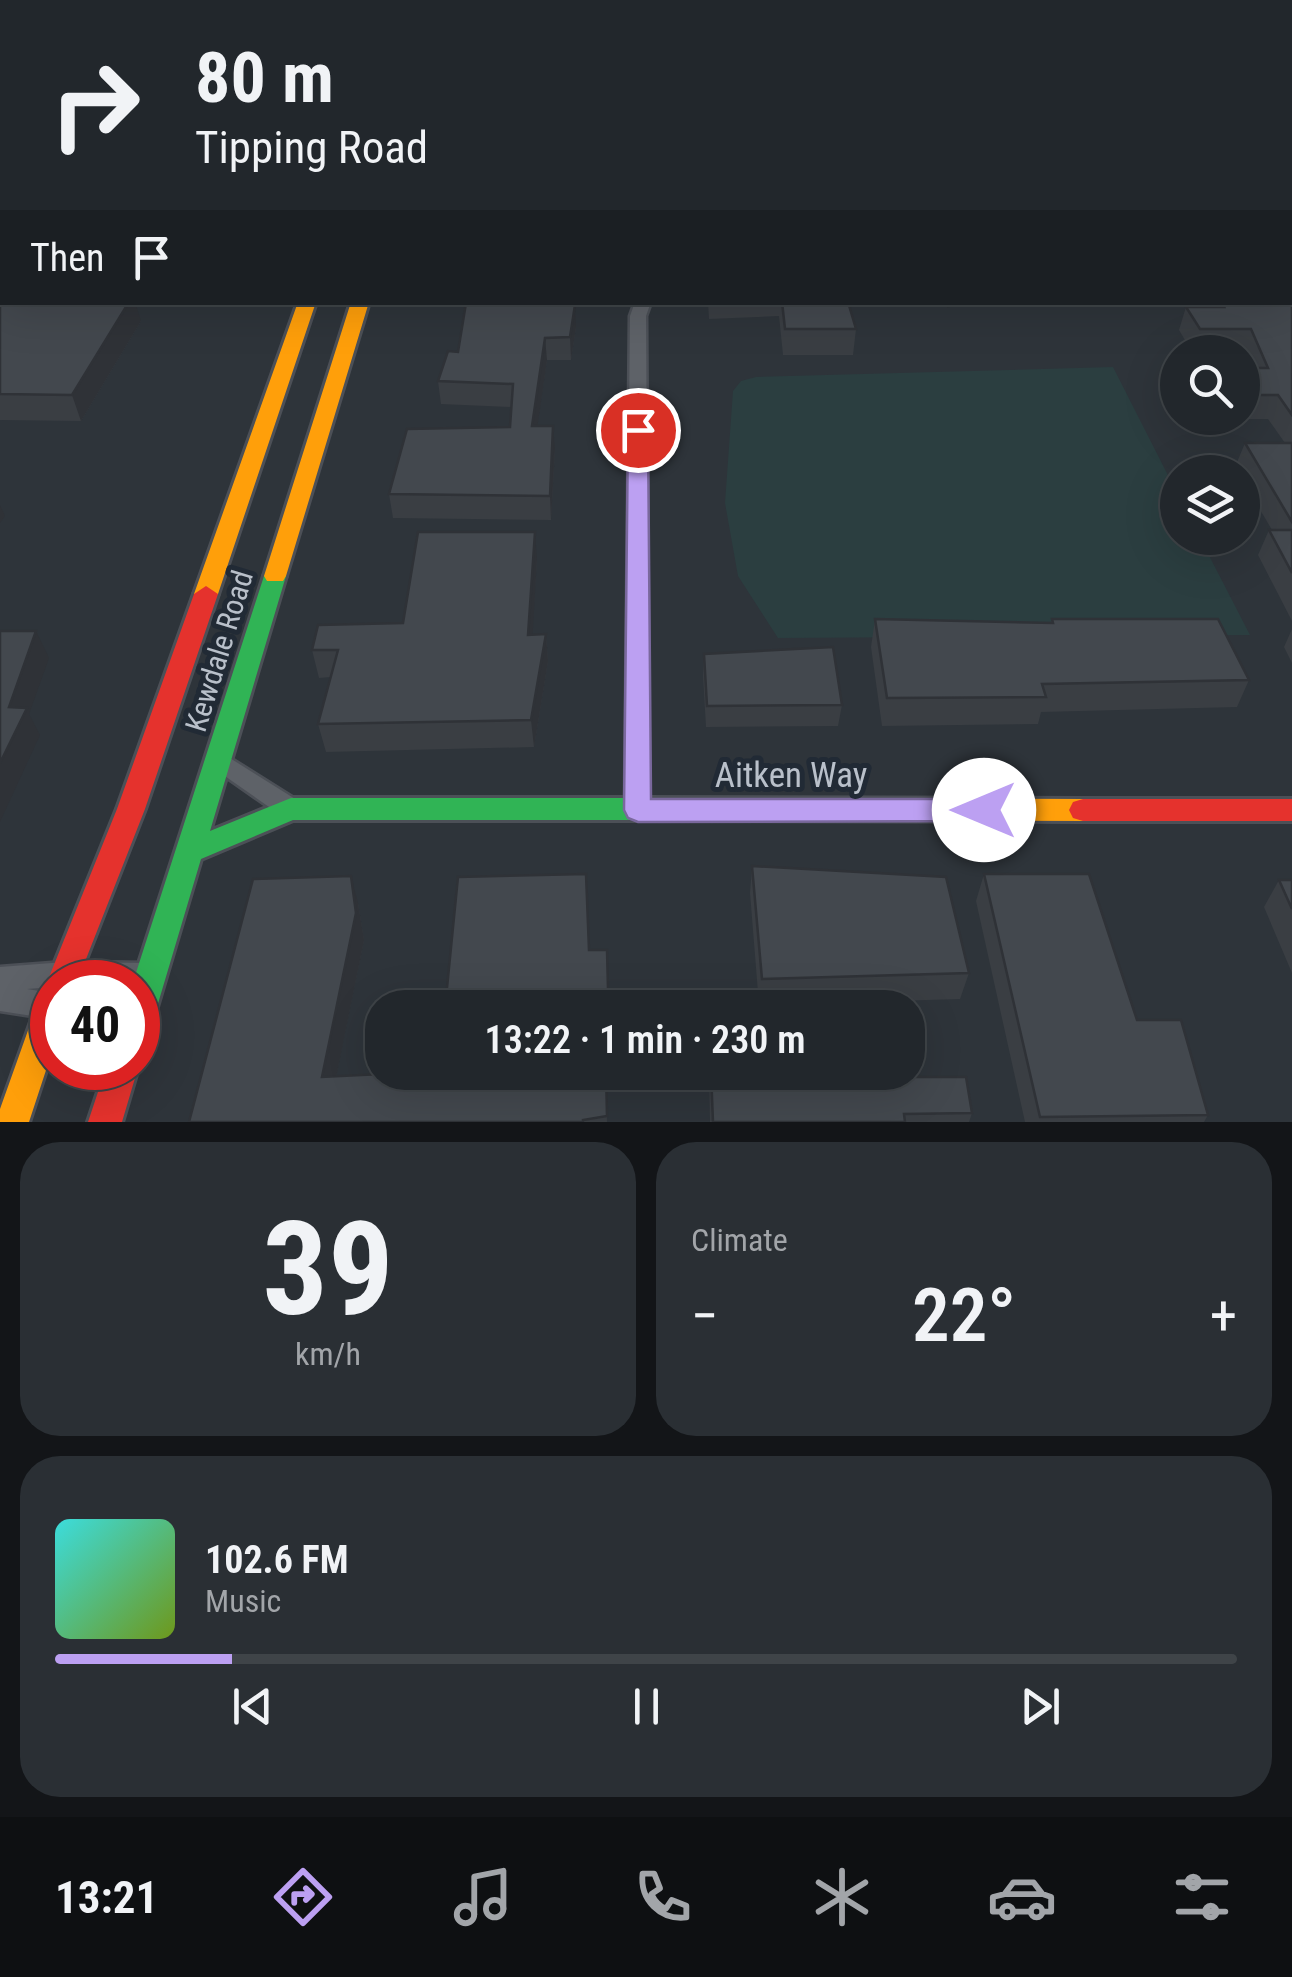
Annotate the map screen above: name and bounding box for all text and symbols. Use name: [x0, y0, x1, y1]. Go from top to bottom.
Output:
text: 80 m: [195, 37, 334, 119]
icon: right: [30, 40, 160, 170]
text: Tipping Road: [195, 121, 428, 174]
icon: arrive: [124, 230, 179, 285]
text: Then: [30, 236, 104, 280]
map controls: [1160, 335, 1260, 555]
button: search: [1160, 335, 1260, 435]
pin: [596, 388, 681, 473]
icon: arrive: [611, 403, 666, 458]
button: layers: [1160, 455, 1260, 555]
street label: Kewdale Road: [178, 566, 260, 736]
street label: Aitken Way: [715, 755, 867, 796]
position arrow: [932, 758, 1036, 862]
speed limit sign: 40: [30, 960, 160, 1090]
text: 13:22 · 1 min · 230 m: [485, 1018, 805, 1062]
text: 39: [262, 1193, 394, 1346]
text: Climate: [691, 1221, 788, 1259]
text: 22°: [912, 1271, 1016, 1359]
text: −: [691, 1284, 719, 1348]
text: +: [1210, 1284, 1237, 1348]
text: km/h: [295, 1335, 361, 1373]
text: 102.6 FM: [205, 1538, 349, 1582]
text: Music: [205, 1582, 281, 1620]
icon: previous: [225, 1679, 280, 1734]
icon: pause: [619, 1679, 674, 1734]
icon: next: [1013, 1679, 1068, 1734]
icon: directions: [268, 1862, 338, 1932]
icon: music: [448, 1862, 518, 1932]
icon: phone: [628, 1862, 698, 1932]
icon: climate: [807, 1862, 877, 1932]
icon: car: [987, 1862, 1057, 1932]
icon: filters: [1167, 1862, 1237, 1932]
text: 13:21: [55, 1871, 158, 1924]

